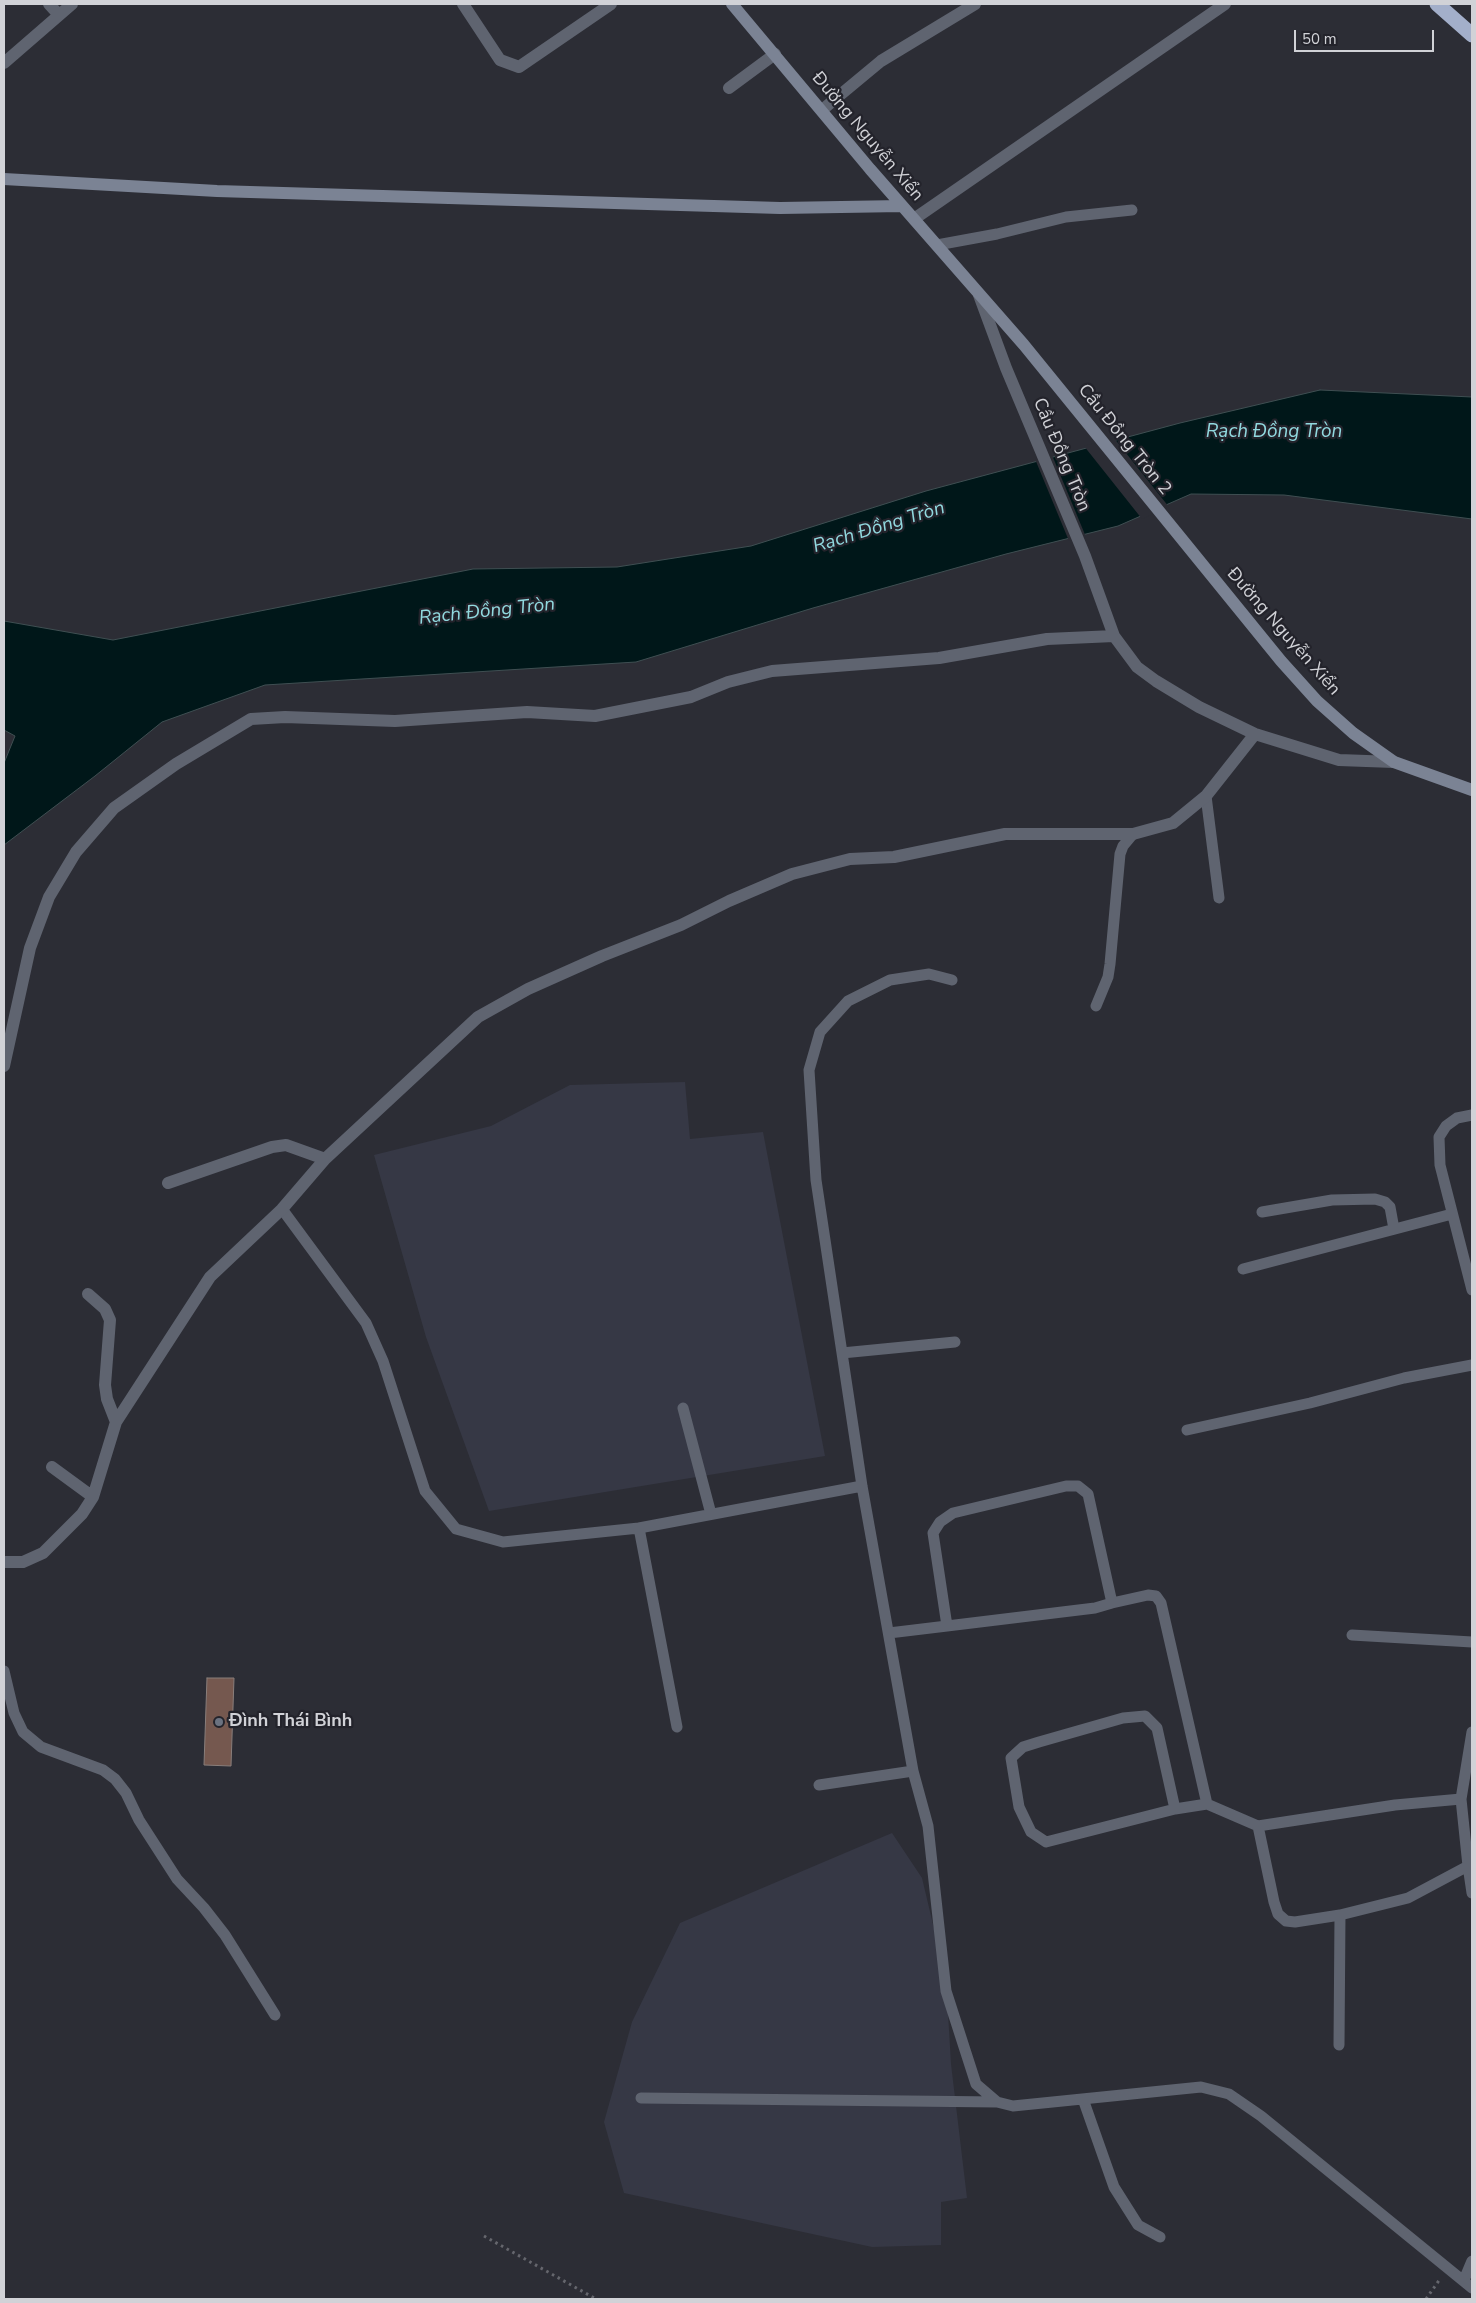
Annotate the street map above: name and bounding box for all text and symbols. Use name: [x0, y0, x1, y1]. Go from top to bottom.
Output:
scale bar: [1296, 20, 1436, 52]
text: 50 m: [1302, 29, 1337, 49]
street label: Đường Nguyễn Xiển: [807, 68, 927, 206]
street label: Cầu Đồng Tròn 2: [1073, 380, 1175, 500]
street label: Cầu Đồng Tròn: [1027, 395, 1095, 515]
water label: Rạch Đồng Tròn: [1206, 421, 1342, 443]
water label: Rạch Đồng Tròn: [810, 497, 948, 559]
street label: Đường Nguyễn Xiển: [1222, 564, 1344, 700]
water label: Rạch Đồng Tròn: [418, 594, 556, 630]
place label: Đình Thái Bình: [229, 1711, 352, 1733]
marker: Đình Thái Bình: [213, 1716, 225, 1728]

